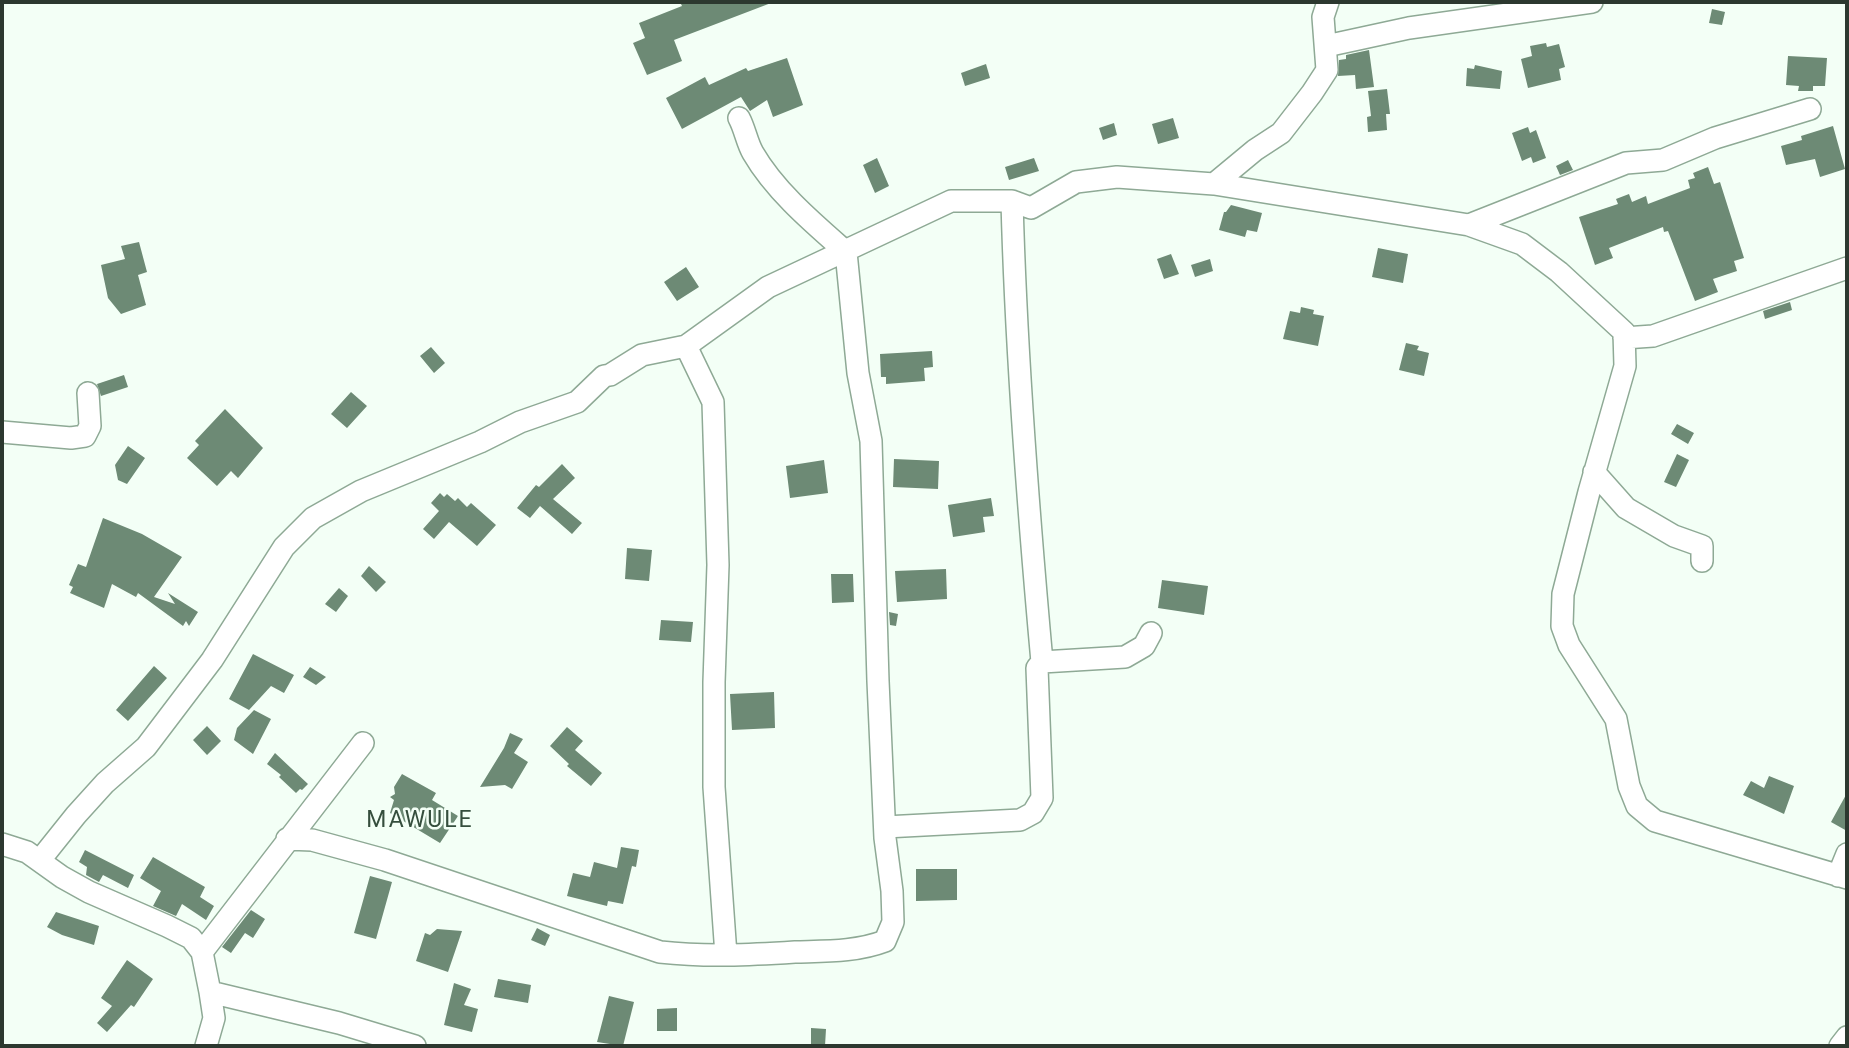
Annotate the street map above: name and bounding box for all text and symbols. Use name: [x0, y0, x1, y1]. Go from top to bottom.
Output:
district label: MAWULE: [367, 807, 473, 835]

